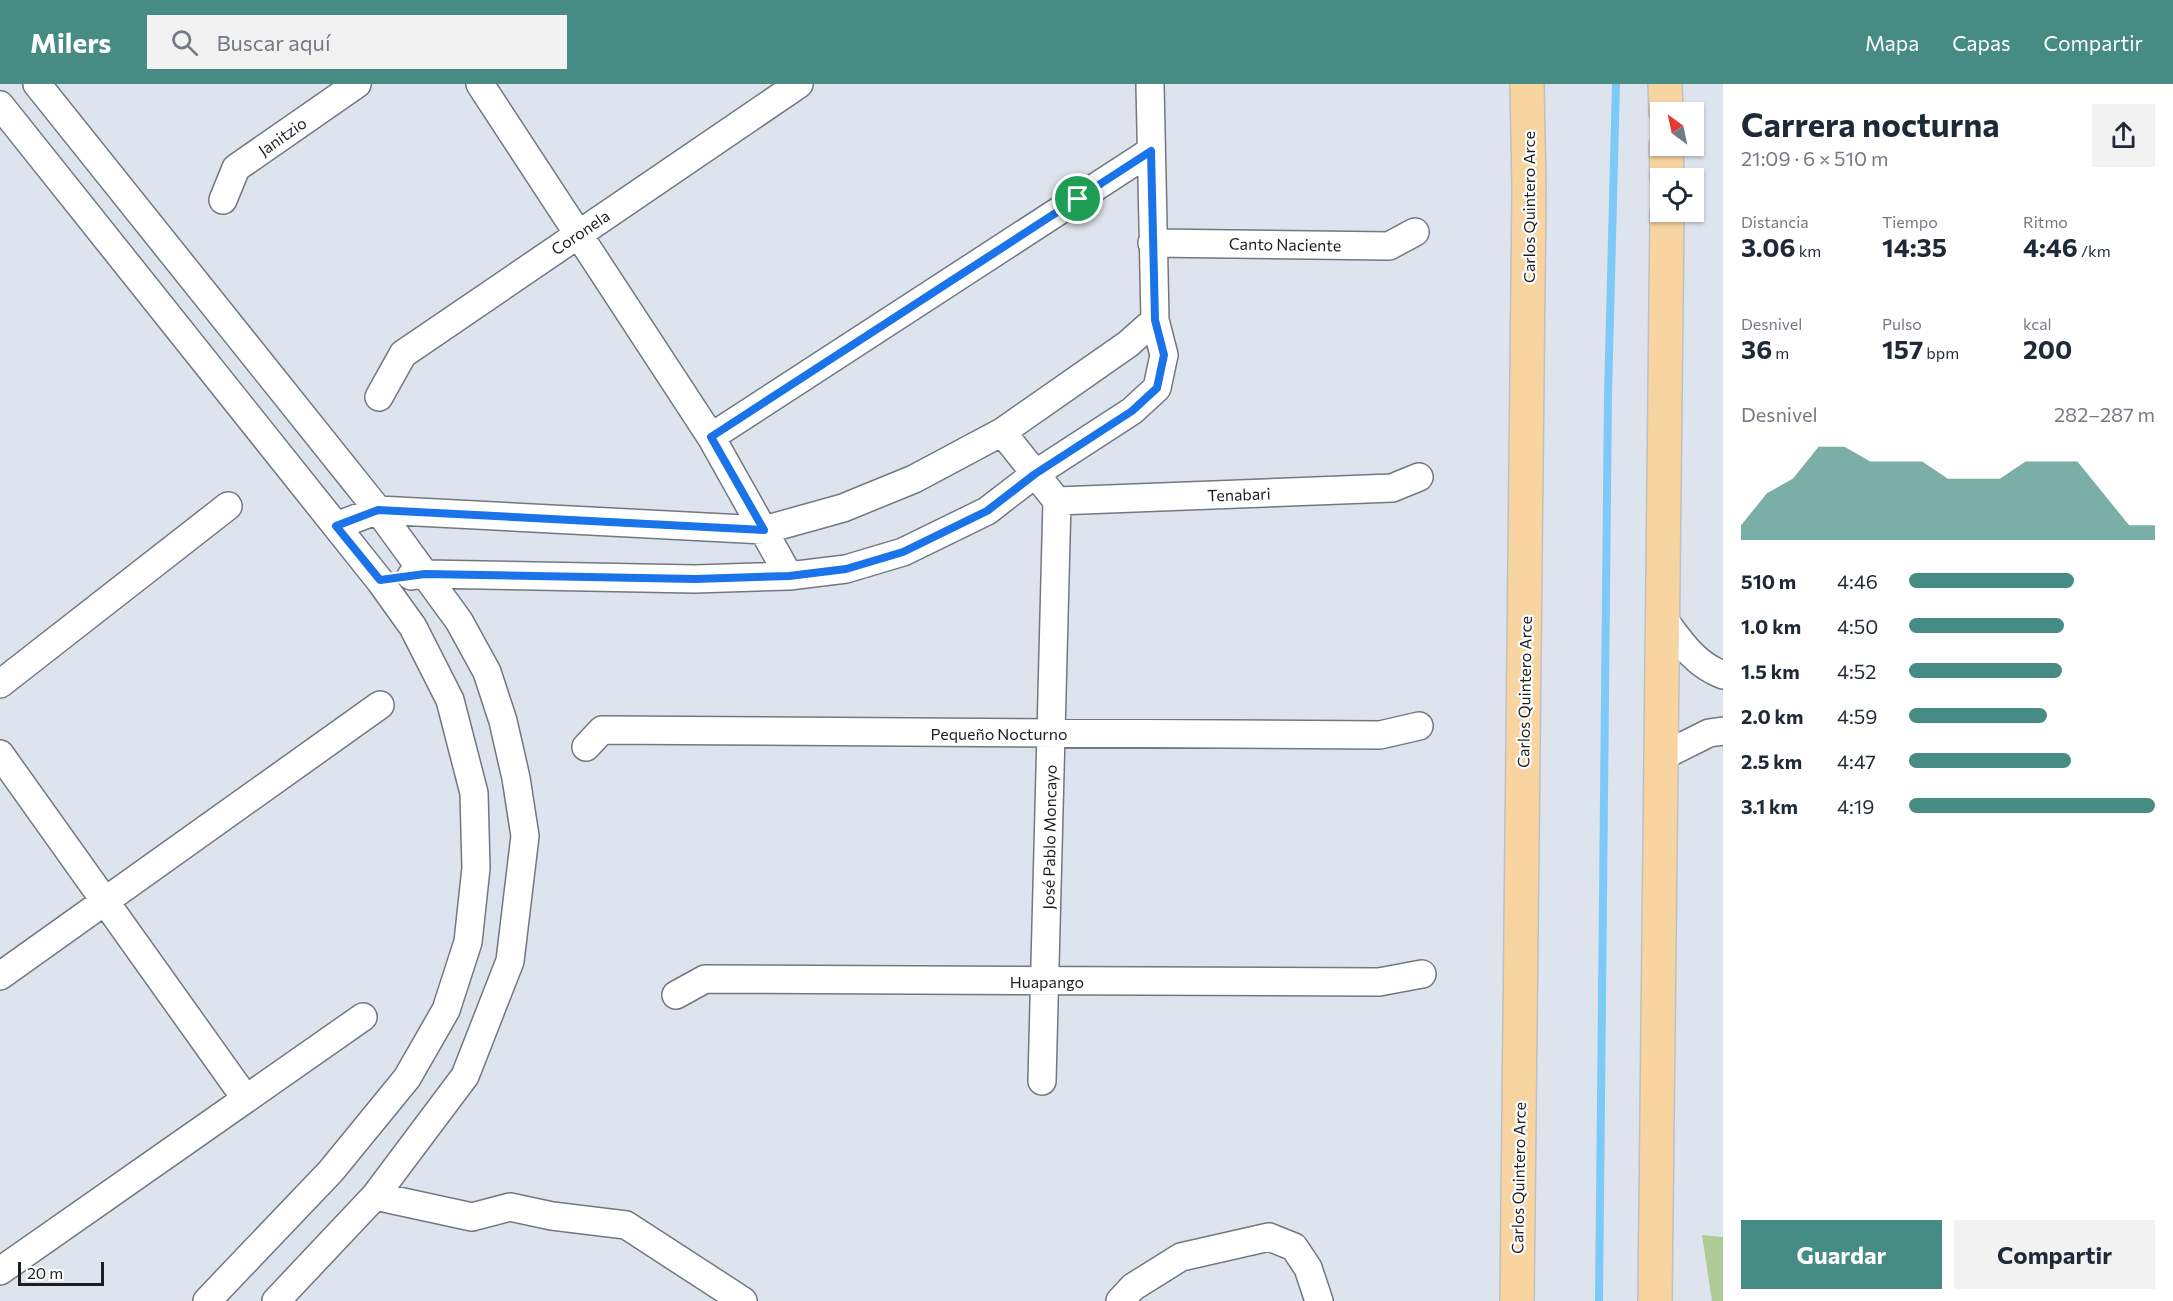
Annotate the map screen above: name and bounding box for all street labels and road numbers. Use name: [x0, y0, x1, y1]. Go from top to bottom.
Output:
street label: Janitzio: [254, 113, 310, 159]
street label: Carlos Quintero Arce: [1519, 131, 1538, 283]
street label: Coronela: [547, 206, 613, 258]
street label: Canto Naciente: [1229, 234, 1341, 254]
street label: Tenabari: [1207, 483, 1271, 505]
street label: Carlos Quintero Arce: [1513, 616, 1535, 768]
street label: Pequeño Nocturno: [931, 724, 1067, 743]
street label: José Pablo Moncayo: [1038, 764, 1060, 910]
street label: Huapango: [1010, 972, 1084, 991]
street label: Carlos Quintero Arce: [1507, 1102, 1529, 1254]

